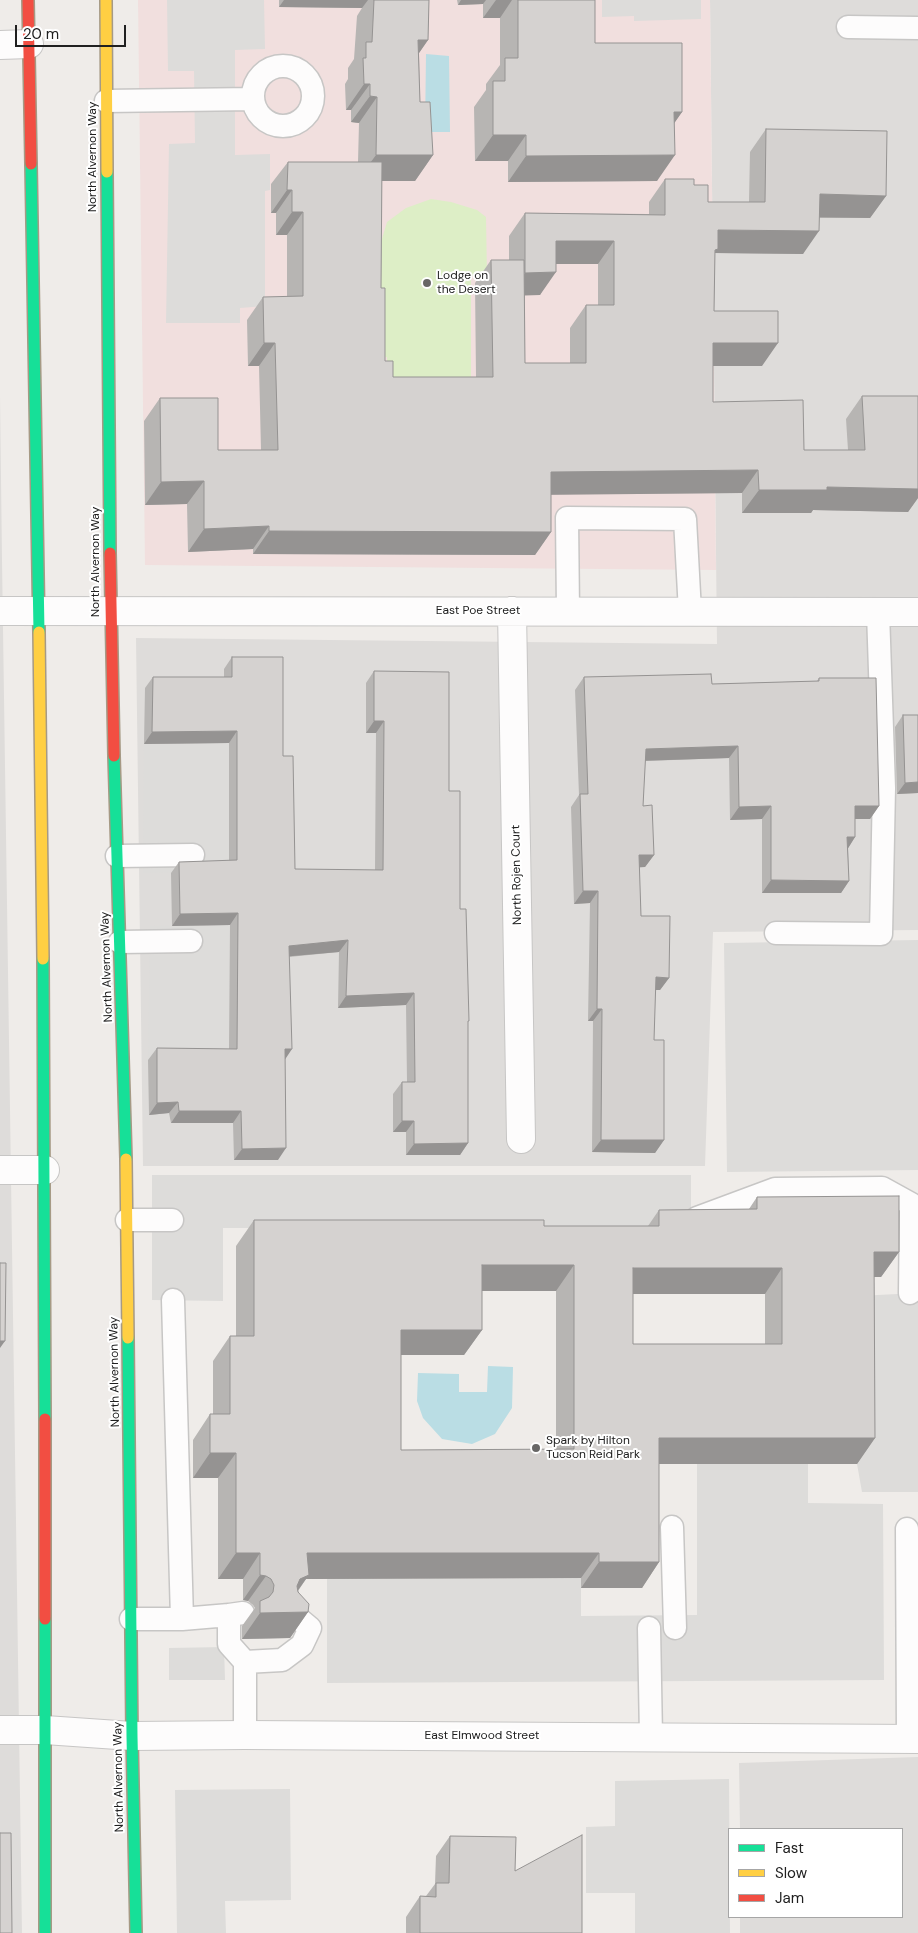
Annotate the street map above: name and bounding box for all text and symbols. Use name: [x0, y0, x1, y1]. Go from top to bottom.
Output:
scale bar: [18, 15, 129, 47]
text: 20 m: [23, 24, 59, 44]
street label: North Alvernon Way: [86, 102, 100, 212]
place label: Lodge on the Desert: [437, 269, 496, 297]
marker: Lodge on the Desert: [421, 277, 433, 289]
street label: North Alvernon Way: [89, 507, 103, 617]
street label: East Poe Street: [436, 604, 520, 618]
street label: North Rojen Court: [509, 825, 525, 925]
street label: North Alvernon Way: [98, 911, 116, 1023]
street label: North Alvernon Way: [107, 1317, 123, 1427]
place label: Spark by Hilton Tucson Reid Park: [546, 1434, 640, 1462]
marker: Spark by Hilton Tucson Reid Park: [530, 1442, 542, 1454]
street label: North Alvernon Way: [111, 1722, 127, 1832]
street label: East Elmwood Street: [425, 1729, 539, 1743]
legend: [728, 1828, 903, 1918]
text: Fast: [775, 1838, 804, 1858]
text: Slow: [775, 1863, 807, 1883]
text: Jam: [775, 1888, 804, 1908]

